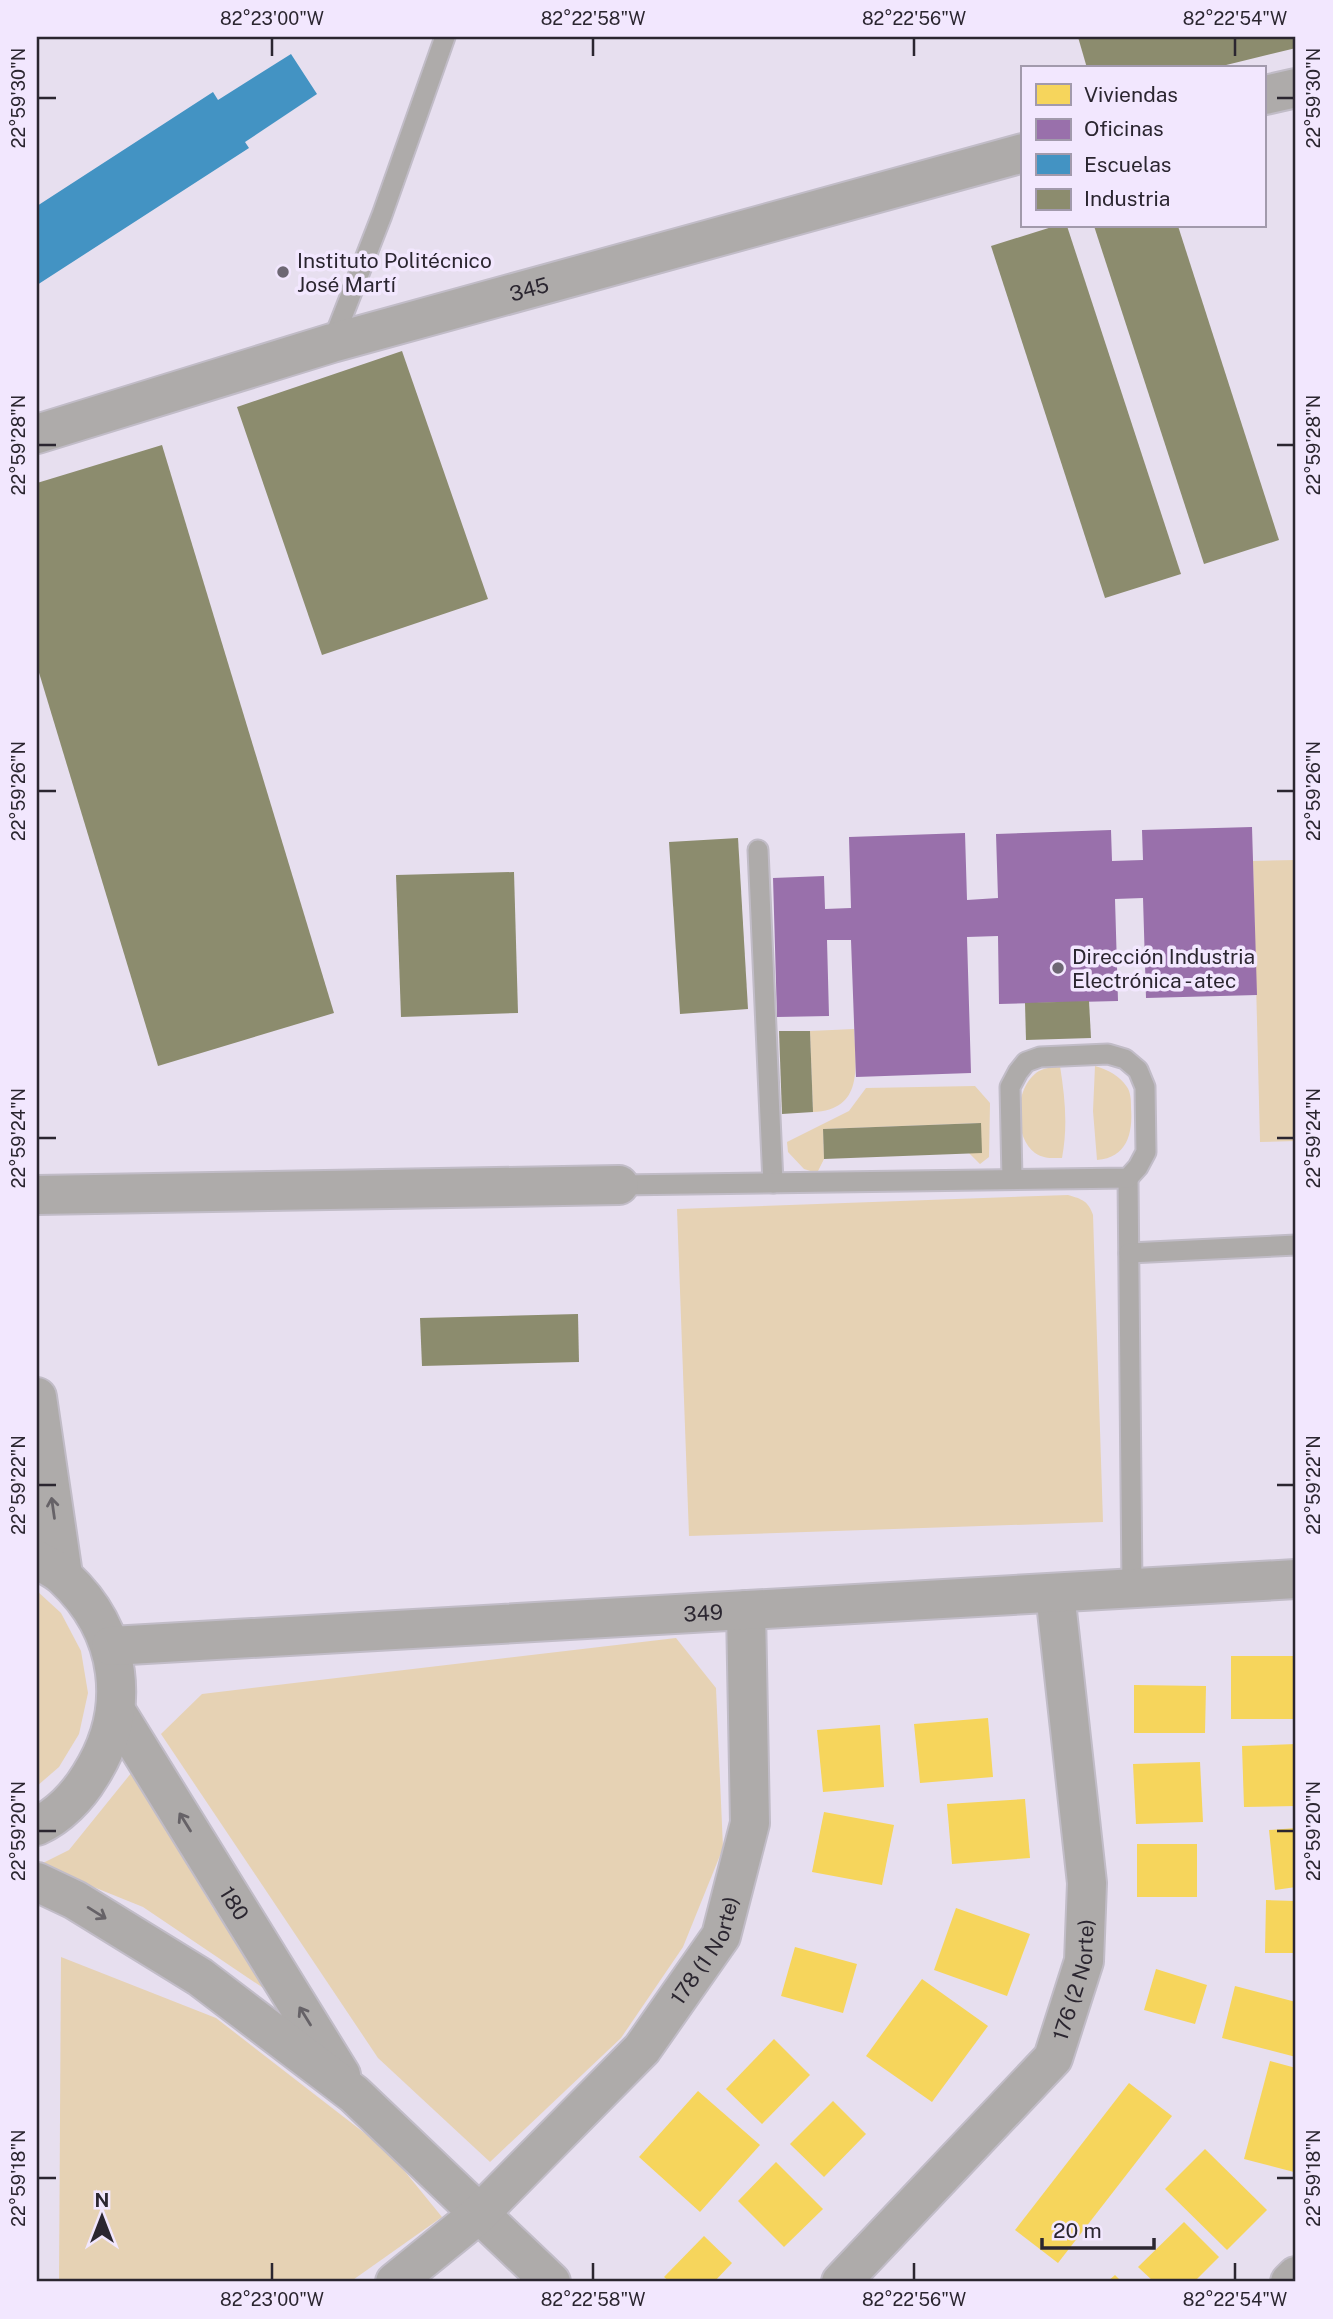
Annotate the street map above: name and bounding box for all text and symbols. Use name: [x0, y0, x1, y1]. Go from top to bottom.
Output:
text: 82°23'00"W: [220, 8, 324, 29]
text: 82°22'58"W: [541, 8, 645, 29]
text: 82°22'56"W: [862, 8, 966, 29]
text: 82°22'54"W: [1183, 8, 1287, 29]
text: 22°59'30"N: [8, 48, 29, 148]
text: 22°59'30"N: [1303, 48, 1324, 148]
legend: [1021, 66, 1266, 228]
text: Viviendas: [1084, 82, 1178, 107]
text: Oficinas: [1084, 116, 1164, 141]
text: Escuelas: [1084, 152, 1171, 177]
text: Industria: [1084, 186, 1170, 211]
place label: Instituto Politécnico José Martí: [297, 248, 492, 297]
marker: Instituto Politécnico José Martí: [275, 264, 291, 280]
street label: 345: [507, 272, 551, 306]
text: 22°59'28"N: [8, 395, 29, 495]
text: 22°59'28"N: [1303, 395, 1324, 495]
text: 22°59'26"N: [8, 741, 29, 841]
text: 22°59'26"N: [1303, 741, 1324, 841]
place label: Dirección Industria Electrónica - atec: [1072, 944, 1255, 993]
marker: Dirección Industria Electrónica - atec: [1050, 960, 1066, 976]
text: 22°59'24"N: [8, 1088, 29, 1188]
text: 22°59'24"N: [1303, 1088, 1324, 1188]
text: 22°59'22"N: [8, 1435, 29, 1535]
text: 22°59'22"N: [1303, 1435, 1324, 1535]
one-way arrow: [46, 1497, 59, 1520]
street label: 349: [683, 1599, 723, 1626]
text: 22°59'20"N: [8, 1781, 29, 1881]
text: 22°59'20"N: [1303, 1781, 1324, 1881]
one-way arrow: [177, 1813, 191, 1833]
street label: 180: [215, 1882, 255, 1925]
street label: 178 (1 Norte): [665, 1894, 743, 2009]
one-way arrow: [87, 1907, 107, 1921]
street label: 176 (2 Norte): [1047, 1919, 1098, 2043]
one-way arrow: [297, 2006, 311, 2026]
text: 22°59'18"N: [8, 2129, 29, 2227]
text: 22°59'18"N: [1303, 2129, 1324, 2227]
north arrow: [66, 2182, 136, 2252]
text: N: [95, 2189, 109, 2211]
scale bar: [1042, 2207, 1154, 2251]
text: 20 m: [1053, 2218, 1102, 2243]
text: 82°23'00"W: [220, 2289, 324, 2310]
text: 82°22'58"W: [541, 2289, 645, 2310]
text: 82°22'56"W: [862, 2289, 966, 2310]
text: 82°22'54"W: [1183, 2289, 1287, 2310]

